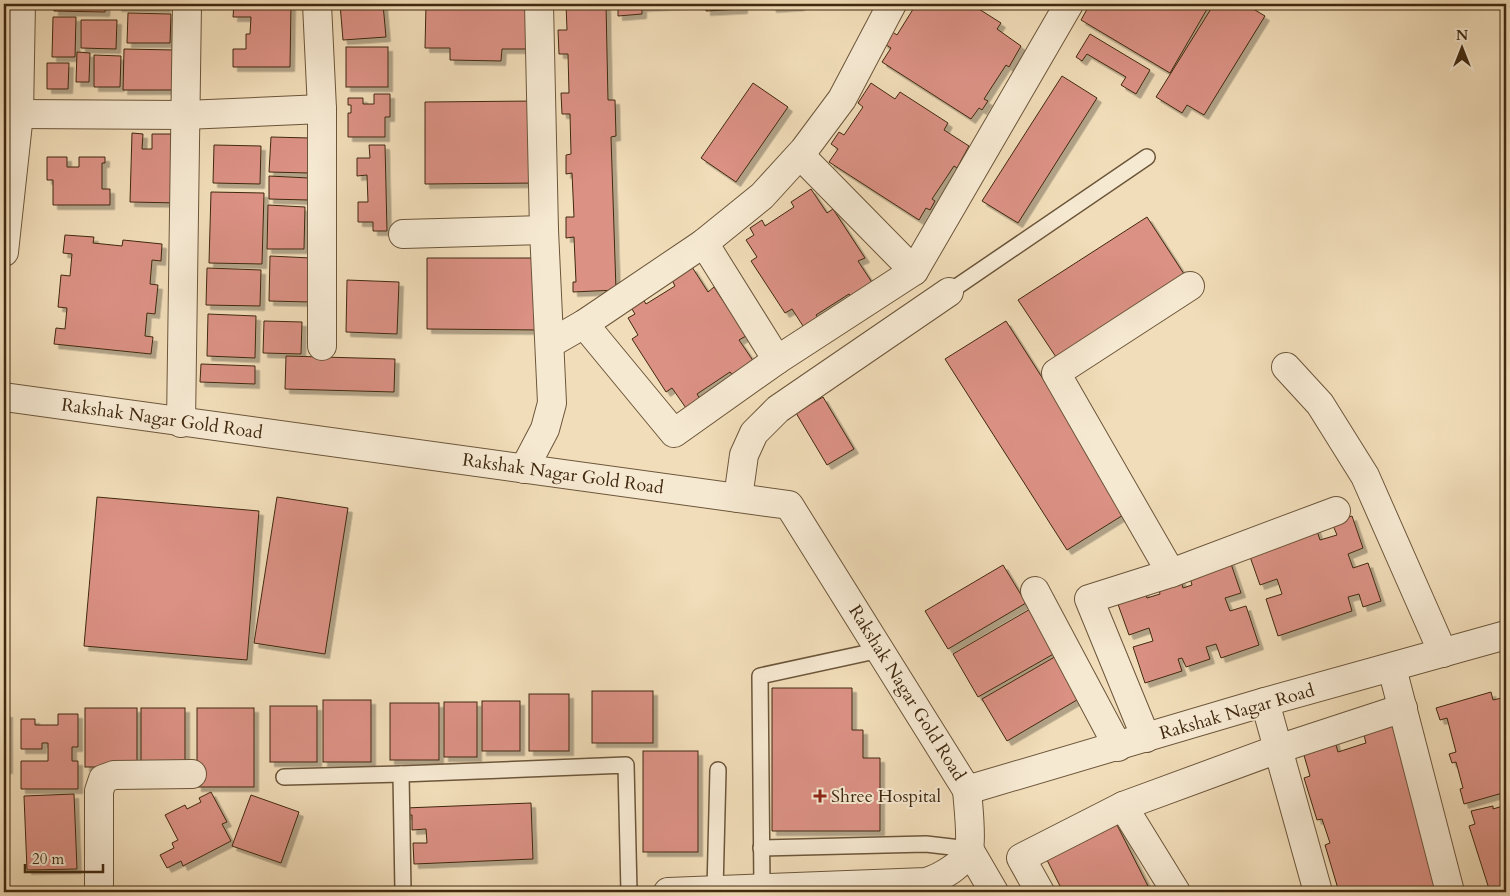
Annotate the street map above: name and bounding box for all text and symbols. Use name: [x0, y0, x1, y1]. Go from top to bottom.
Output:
north arrow: [1438, 22, 1488, 72]
text: N: [1456, 26, 1468, 45]
street label: Rakshak Nagar Gold Road: [60, 392, 265, 446]
street label: Rakshak Nagar Gold Road: [461, 447, 666, 501]
street label: Rakshak Nagar Gold Road: [843, 600, 972, 786]
street label: Rakshak Nagar Road: [1157, 678, 1318, 746]
place label: Shree Hospital: [831, 784, 942, 809]
marker: Shree Hospital: [813, 789, 827, 803]
scale bar: [25, 841, 102, 873]
text: 20 m: [32, 849, 64, 869]

